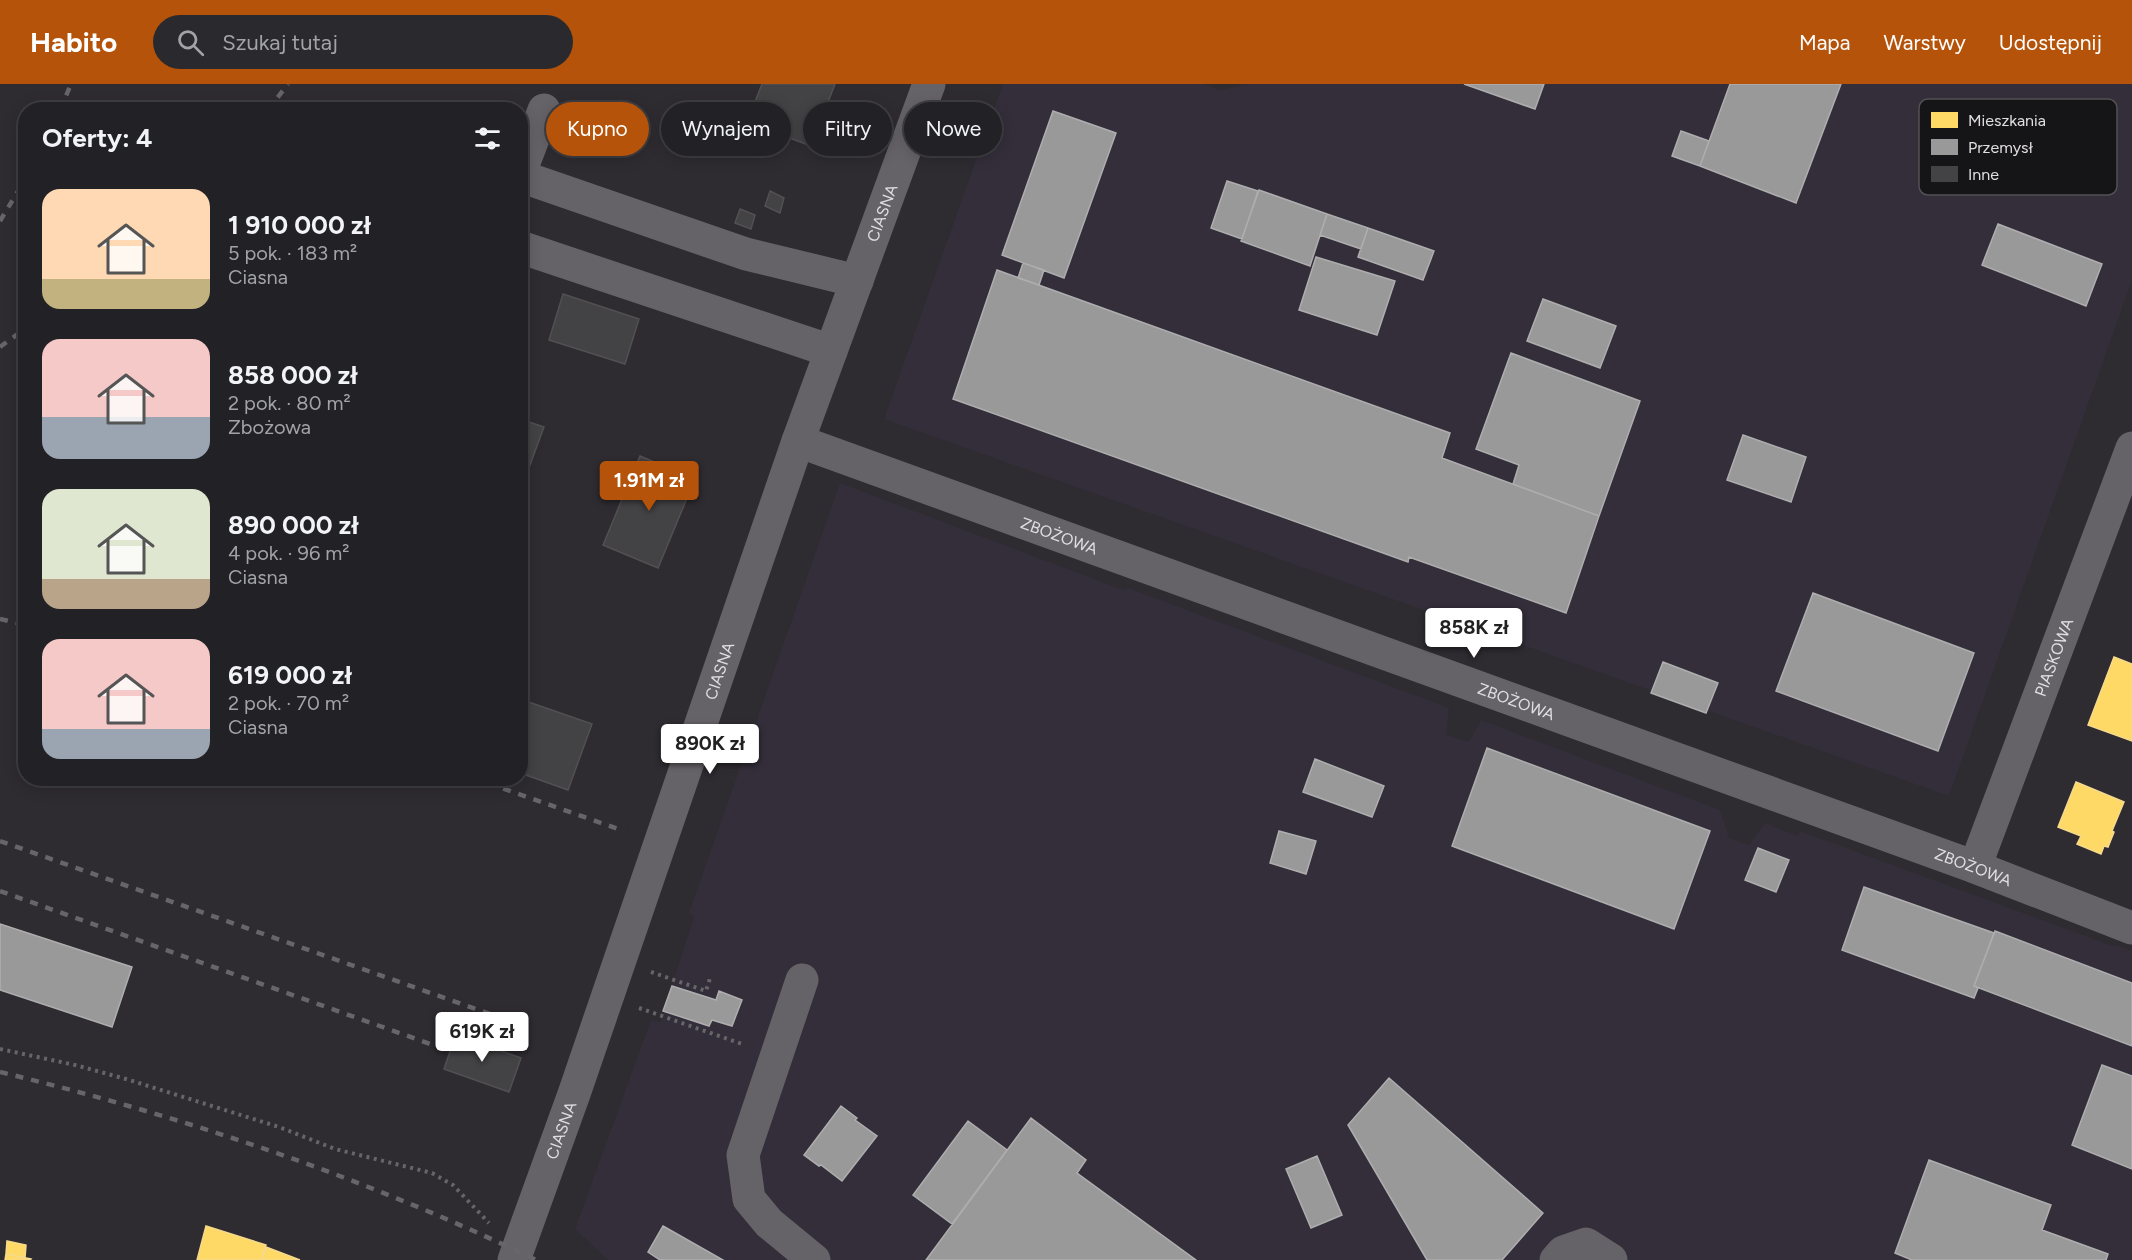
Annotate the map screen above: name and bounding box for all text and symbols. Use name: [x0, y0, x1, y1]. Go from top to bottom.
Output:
search box: [153, 15, 573, 69]
text: Habito: [30, 25, 117, 59]
icon: search: [174, 26, 207, 59]
text: Szukaj tutaj: [222, 29, 338, 56]
text: Mapa: [1799, 30, 1850, 55]
text: Warstwy: [1883, 30, 1966, 55]
text: Udostępnij: [1999, 30, 2102, 55]
legend: [1919, 99, 2117, 195]
chip: Kupno: [546, 102, 649, 156]
chip: Wynajem: [661, 102, 791, 156]
chip: Filtry: [803, 102, 892, 156]
chip: Nowe: [904, 102, 1002, 156]
text: Mieszkania: [1968, 111, 2046, 130]
text: Oferty: 4: [42, 122, 153, 154]
icon: filters: [471, 122, 504, 155]
text: Przemysł: [1968, 138, 2034, 157]
text: Inne: [1968, 165, 1999, 184]
street label: CIASNA: [863, 181, 901, 244]
text: 1 910 000 zł: [228, 209, 371, 241]
icon: home: [90, 213, 162, 285]
text: 5 pok. · 183 m²: [228, 241, 357, 265]
text: Ciasna: [228, 265, 288, 289]
text: 858 000 zł: [228, 359, 358, 391]
icon: home: [90, 363, 162, 435]
text: 2 pok. · 80 m²: [228, 391, 351, 415]
text: Zbożowa: [228, 415, 311, 439]
pin: 1.91M zł: [587, 461, 711, 512]
text: 1.91M zł: [614, 468, 684, 492]
text: 890 000 zł: [228, 509, 359, 541]
icon: home: [90, 513, 162, 585]
street label: ZBOŻOWA: [1018, 513, 1101, 558]
text: 4 pok. · 96 m²: [228, 541, 349, 565]
text: Ciasna: [228, 565, 288, 589]
pin: 858K zł: [1419, 608, 1529, 659]
text: 858K zł: [1439, 615, 1509, 639]
street label: PIASKOWA: [2030, 615, 2077, 699]
street label: CIASNA: [701, 639, 738, 702]
text: 619 000 zł: [228, 659, 352, 691]
icon: home: [90, 663, 162, 735]
street label: ZBOŻOWA: [1475, 678, 1558, 724]
text: 2 pok. · 70 m²: [228, 691, 349, 715]
text: Ciasna: [228, 715, 288, 739]
pin: 890K zł: [655, 724, 765, 775]
text: 890K zł: [675, 731, 745, 755]
street label: ZBOŻOWA: [1932, 844, 2015, 890]
pin: 619K zł: [427, 1012, 537, 1063]
text: 619K zł: [450, 1019, 514, 1043]
street label: CIASNA: [542, 1099, 580, 1162]

